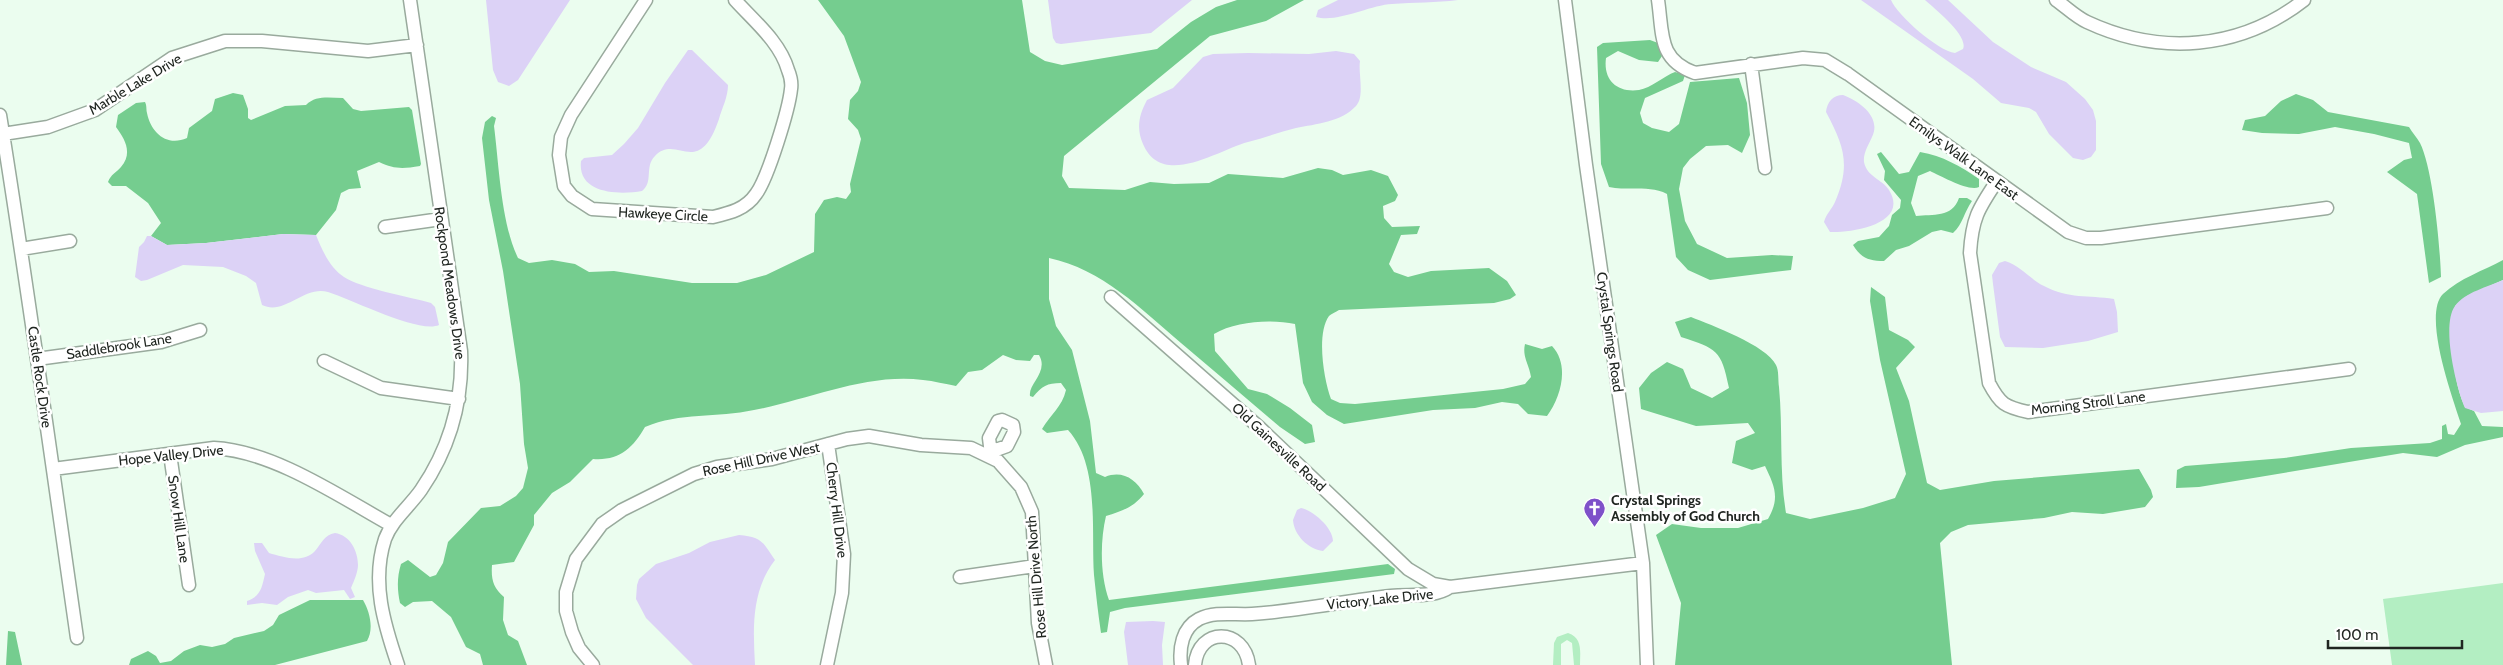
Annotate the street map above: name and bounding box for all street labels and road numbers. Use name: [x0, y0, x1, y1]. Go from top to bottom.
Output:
street label: Marble Lake Drive: [85, 49, 185, 119]
street label: Emilys Walk Lane East: [1906, 112, 2023, 204]
street label: Hawkeye Circle: [618, 203, 708, 225]
street label: Rockpond Meadows Drive: [430, 206, 470, 360]
street label: Crystal Springs Road: [1593, 271, 1627, 393]
street label: Castle Rock Drive: [24, 325, 56, 429]
street label: Saddlebrook Lane: [65, 329, 173, 363]
street label: Morning Stroll Lane: [2030, 387, 2146, 419]
street label: Old Gainesville Road: [1228, 399, 1330, 495]
street label: Rose Hill Drive West: [701, 438, 822, 480]
street label: Hope Valley Drive: [118, 441, 224, 469]
street label: Cherry Hill Drive: [822, 461, 852, 559]
street label: Snow Hill Lane: [164, 474, 194, 564]
street label: Rose Hill Drive North: [1022, 515, 1050, 639]
street label: Victory Lake Drive: [1326, 584, 1434, 614]

